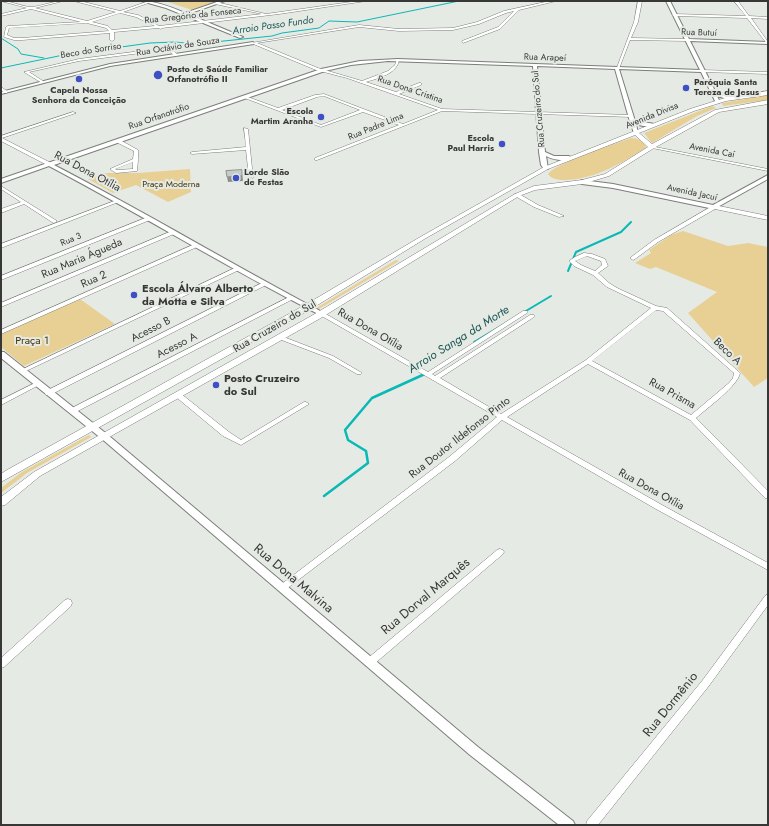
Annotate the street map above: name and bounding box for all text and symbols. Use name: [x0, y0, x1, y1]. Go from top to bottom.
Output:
street label: Rua Gregório da Fonseca: [144, 6, 242, 26]
water label: Arroio Passo Fundo: [232, 14, 314, 38]
street label: Rua Butuí: [681, 27, 717, 39]
street label: Rua Octávio de Souza: [136, 35, 220, 59]
street label: Beco do Sorriso: [60, 41, 122, 61]
street label: Rua Arapeí: [524, 52, 566, 64]
place label: Posto de Saúde Familiar Orfanotrófio II: [167, 65, 268, 86]
marker: Posto de Saúde Familiar Orfanotrófio II: [152, 69, 164, 81]
street label: Rua Cruzeiro do Sul: [530, 70, 548, 148]
marker: Capela Nossa Senhora da Conceição: [74, 74, 84, 84]
street label: Rua Dona Cristina: [376, 74, 444, 106]
place label: Paróquia Santa Tereza de Jesus: [694, 78, 759, 99]
marker: Paróquia Santa Tereza de Jesus: [681, 83, 691, 93]
place label: Capela Nossa Senhora da Conceição: [32, 86, 126, 107]
street label: Avenida Divisa: [624, 101, 680, 131]
street label: Rua Orfanotrófio: [127, 102, 191, 132]
place label: Escola Martim Aranha: [251, 107, 313, 128]
street label: Rua Padre Lima: [347, 111, 405, 143]
marker: Escola Martim Aranha: [316, 112, 326, 122]
place label: Escola Paul Harris: [448, 134, 494, 155]
marker: Escola Paul Harris: [497, 139, 507, 149]
street label: Avenida Caí: [688, 141, 736, 161]
street label: Rua Dona Otília: [52, 149, 122, 195]
place label: Lorde Slão de Festas: [244, 168, 289, 189]
marker: Lorde Slão de Festas: [231, 173, 241, 183]
park label: Praça Moderna: [142, 180, 200, 190]
street label: Avenida Jacuí: [666, 182, 718, 204]
street label: Rua 3: [59, 231, 83, 249]
street label: Rua Maria Águeda: [40, 236, 124, 282]
street label: Rua 2: [79, 269, 109, 291]
place label: Escola Álvaro Alberto da Motta e Silva: [142, 282, 253, 308]
marker: Escola Álvaro Alberto da Motta e Silva: [129, 290, 139, 300]
street label: Rua Cruzeiro do Sul: [231, 298, 319, 356]
water label: Arroio Sanga da Morte: [406, 303, 512, 377]
street label: Rua Dona Otília: [335, 306, 405, 354]
street label: Acesso B: [129, 314, 173, 346]
street label: Acesso A: [155, 330, 199, 362]
park label: Praça 1: [15, 334, 49, 348]
street label: Beco A: [710, 336, 744, 368]
place label: Posto Cruzeiro do Sul: [224, 372, 300, 398]
street label: Rua Prisma: [646, 376, 698, 412]
marker: Posto Cruzeiro do Sul: [211, 380, 221, 390]
street label: Rua Doutor Ildefonso Pinto: [407, 394, 513, 482]
street label: Rua Dona Otília: [616, 466, 686, 514]
street label: Rua Dona Malvina: [250, 541, 336, 617]
street label: Rua Dorval Marquês: [378, 555, 474, 639]
street label: Rua Dormênio: [640, 669, 702, 741]

